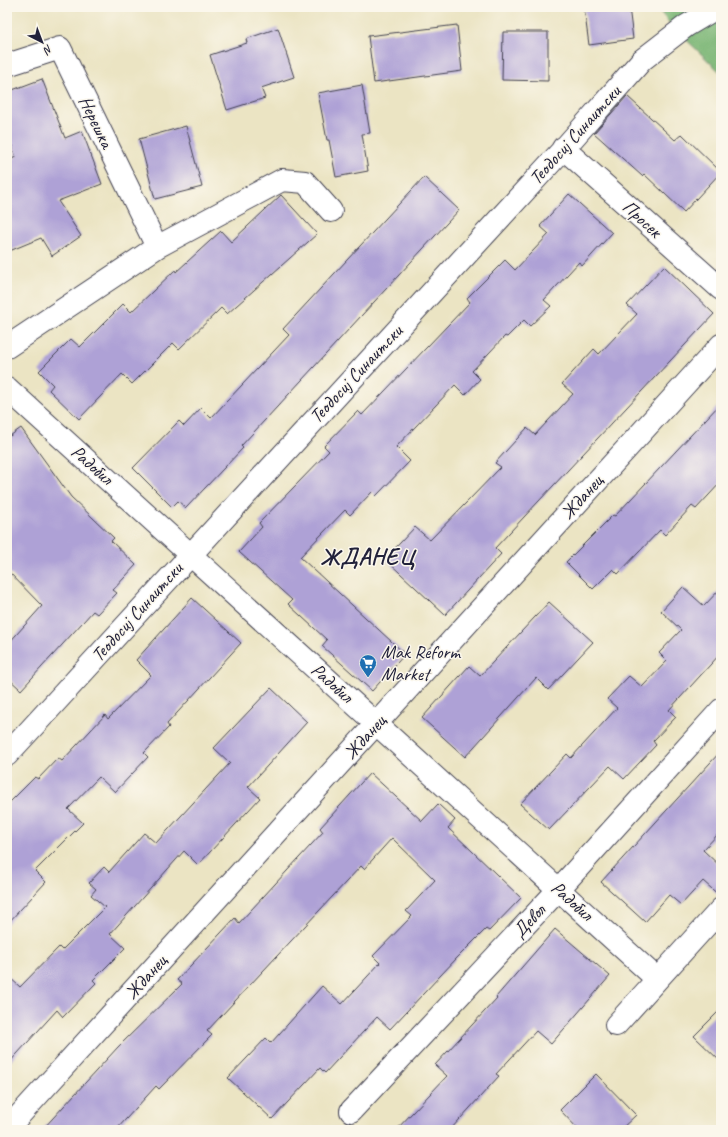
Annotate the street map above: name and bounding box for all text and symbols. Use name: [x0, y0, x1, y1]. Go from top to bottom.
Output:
north arrow: [22, 22, 62, 62]
text: N: [40, 42, 56, 58]
street label: Теодосиј Синаитски: [524, 80, 627, 190]
street label: Нерешка: [73, 92, 120, 154]
street label: Просек: [617, 195, 668, 244]
street label: Теодосиј Синаитски: [304, 319, 408, 428]
street label: Радобил: [66, 440, 119, 491]
street label: Жданец: [556, 469, 609, 524]
district label: ЖДАНЕЦ: [321, 542, 417, 571]
street label: Теодосиј Синаитски: [86, 557, 189, 667]
place label: Mak Reform Market: [381, 640, 462, 686]
supermarket icon: Mak Reform Market: [358, 653, 378, 678]
street label: Радобил: [306, 658, 359, 709]
street label: Жданец: [339, 709, 392, 764]
street label: Радобил: [546, 876, 599, 927]
street label: Девол: [507, 898, 552, 943]
street label: Жданец: [120, 949, 173, 1004]

